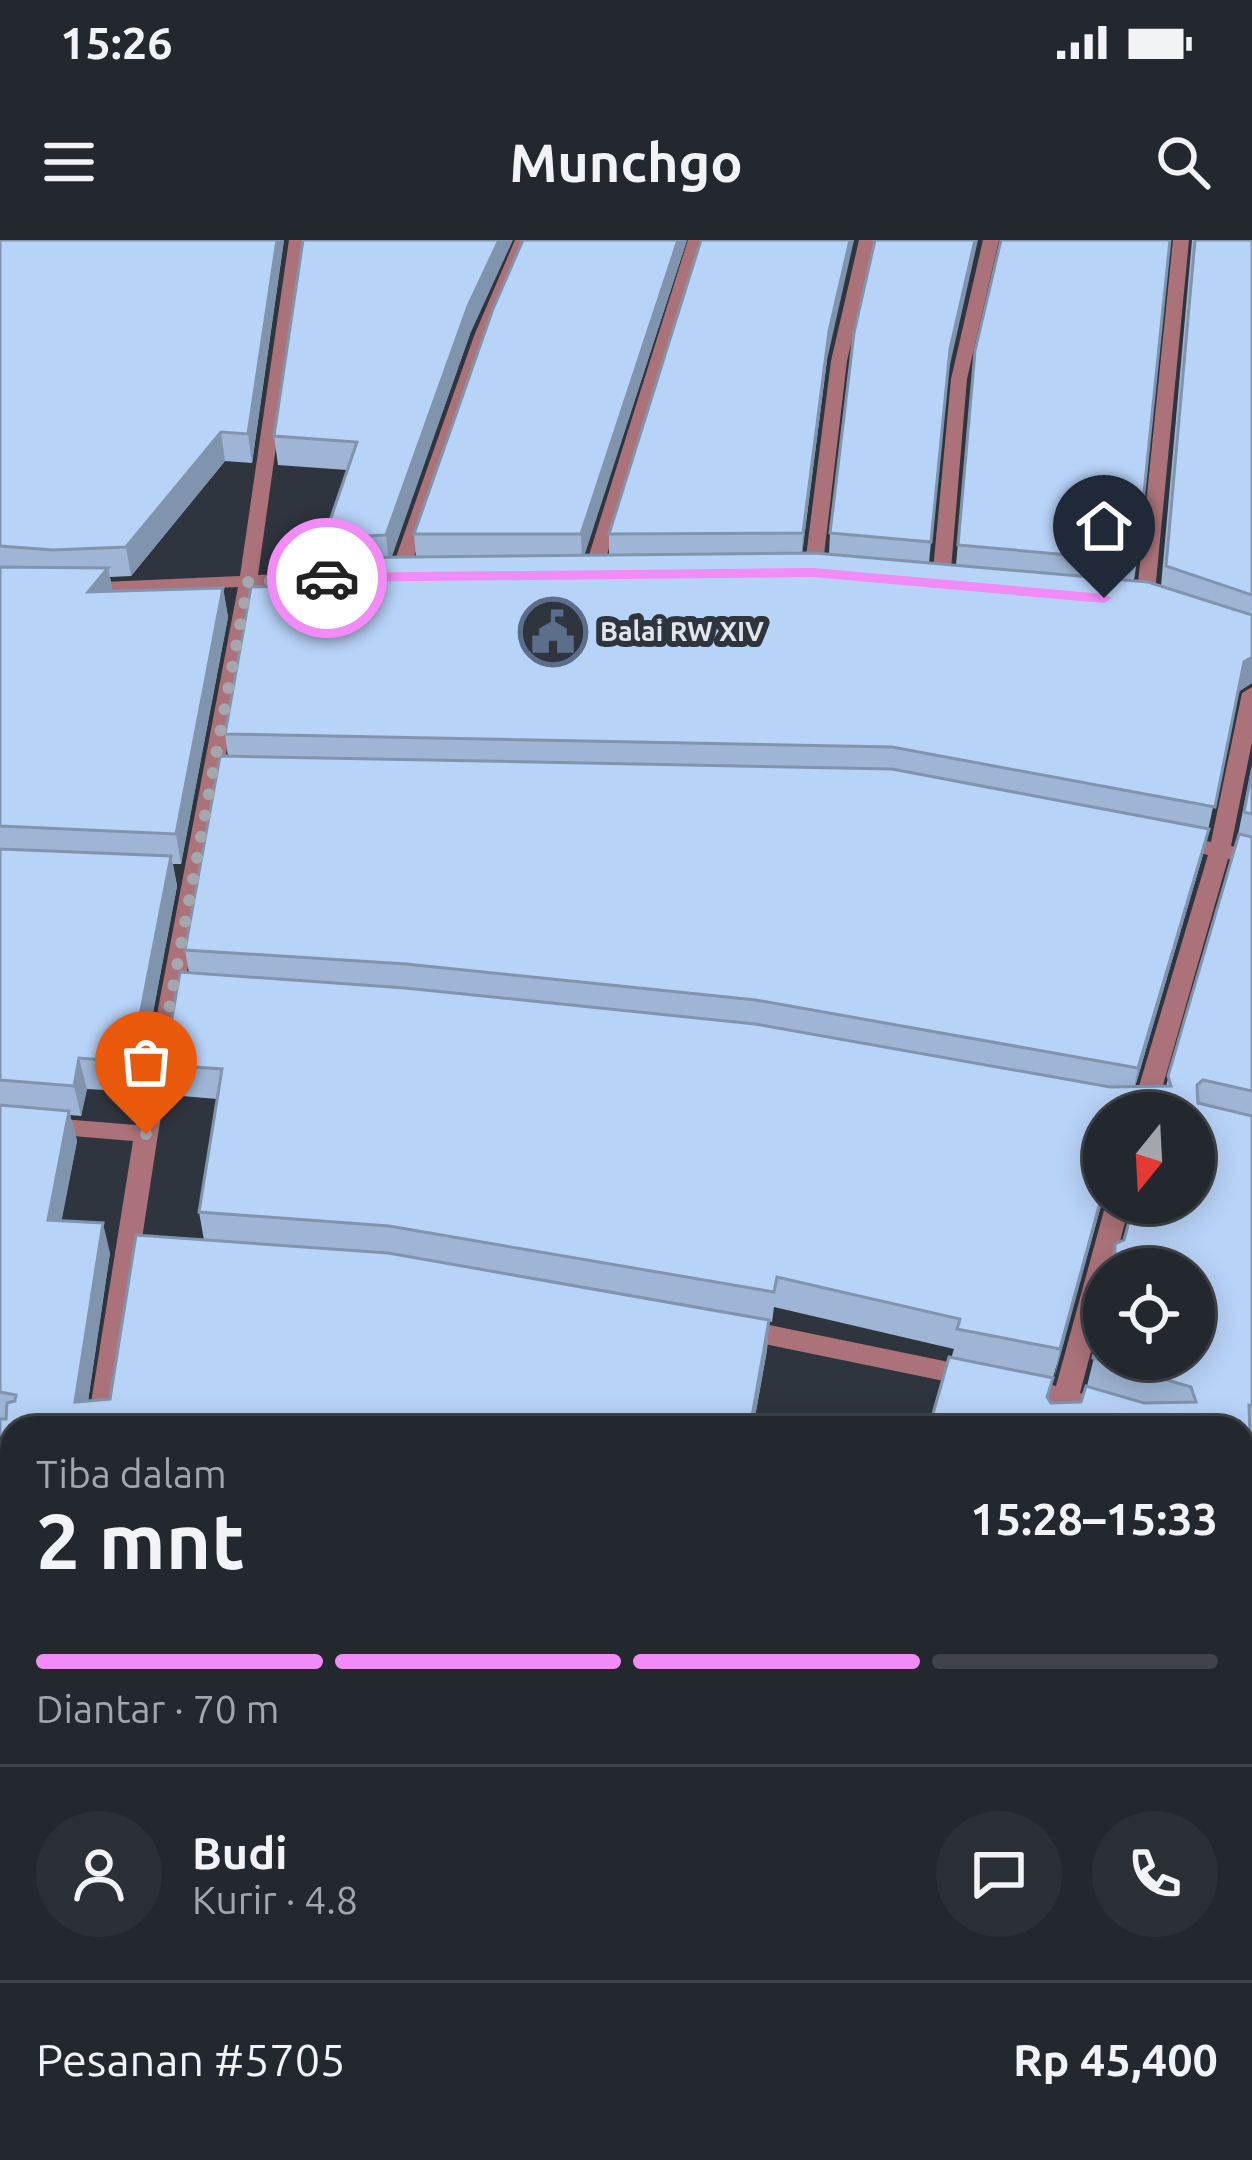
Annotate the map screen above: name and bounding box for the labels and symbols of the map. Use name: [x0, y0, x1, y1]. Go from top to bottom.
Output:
pin: [1053, 475, 1155, 598]
courier: [267, 518, 387, 638]
public building icon: Balai RW XIV: [518, 597, 588, 667]
place label: Balai RW XIV: [600, 616, 764, 646]
pin: [95, 1011, 197, 1134]
north arrow: [1083, 1092, 1215, 1224]

